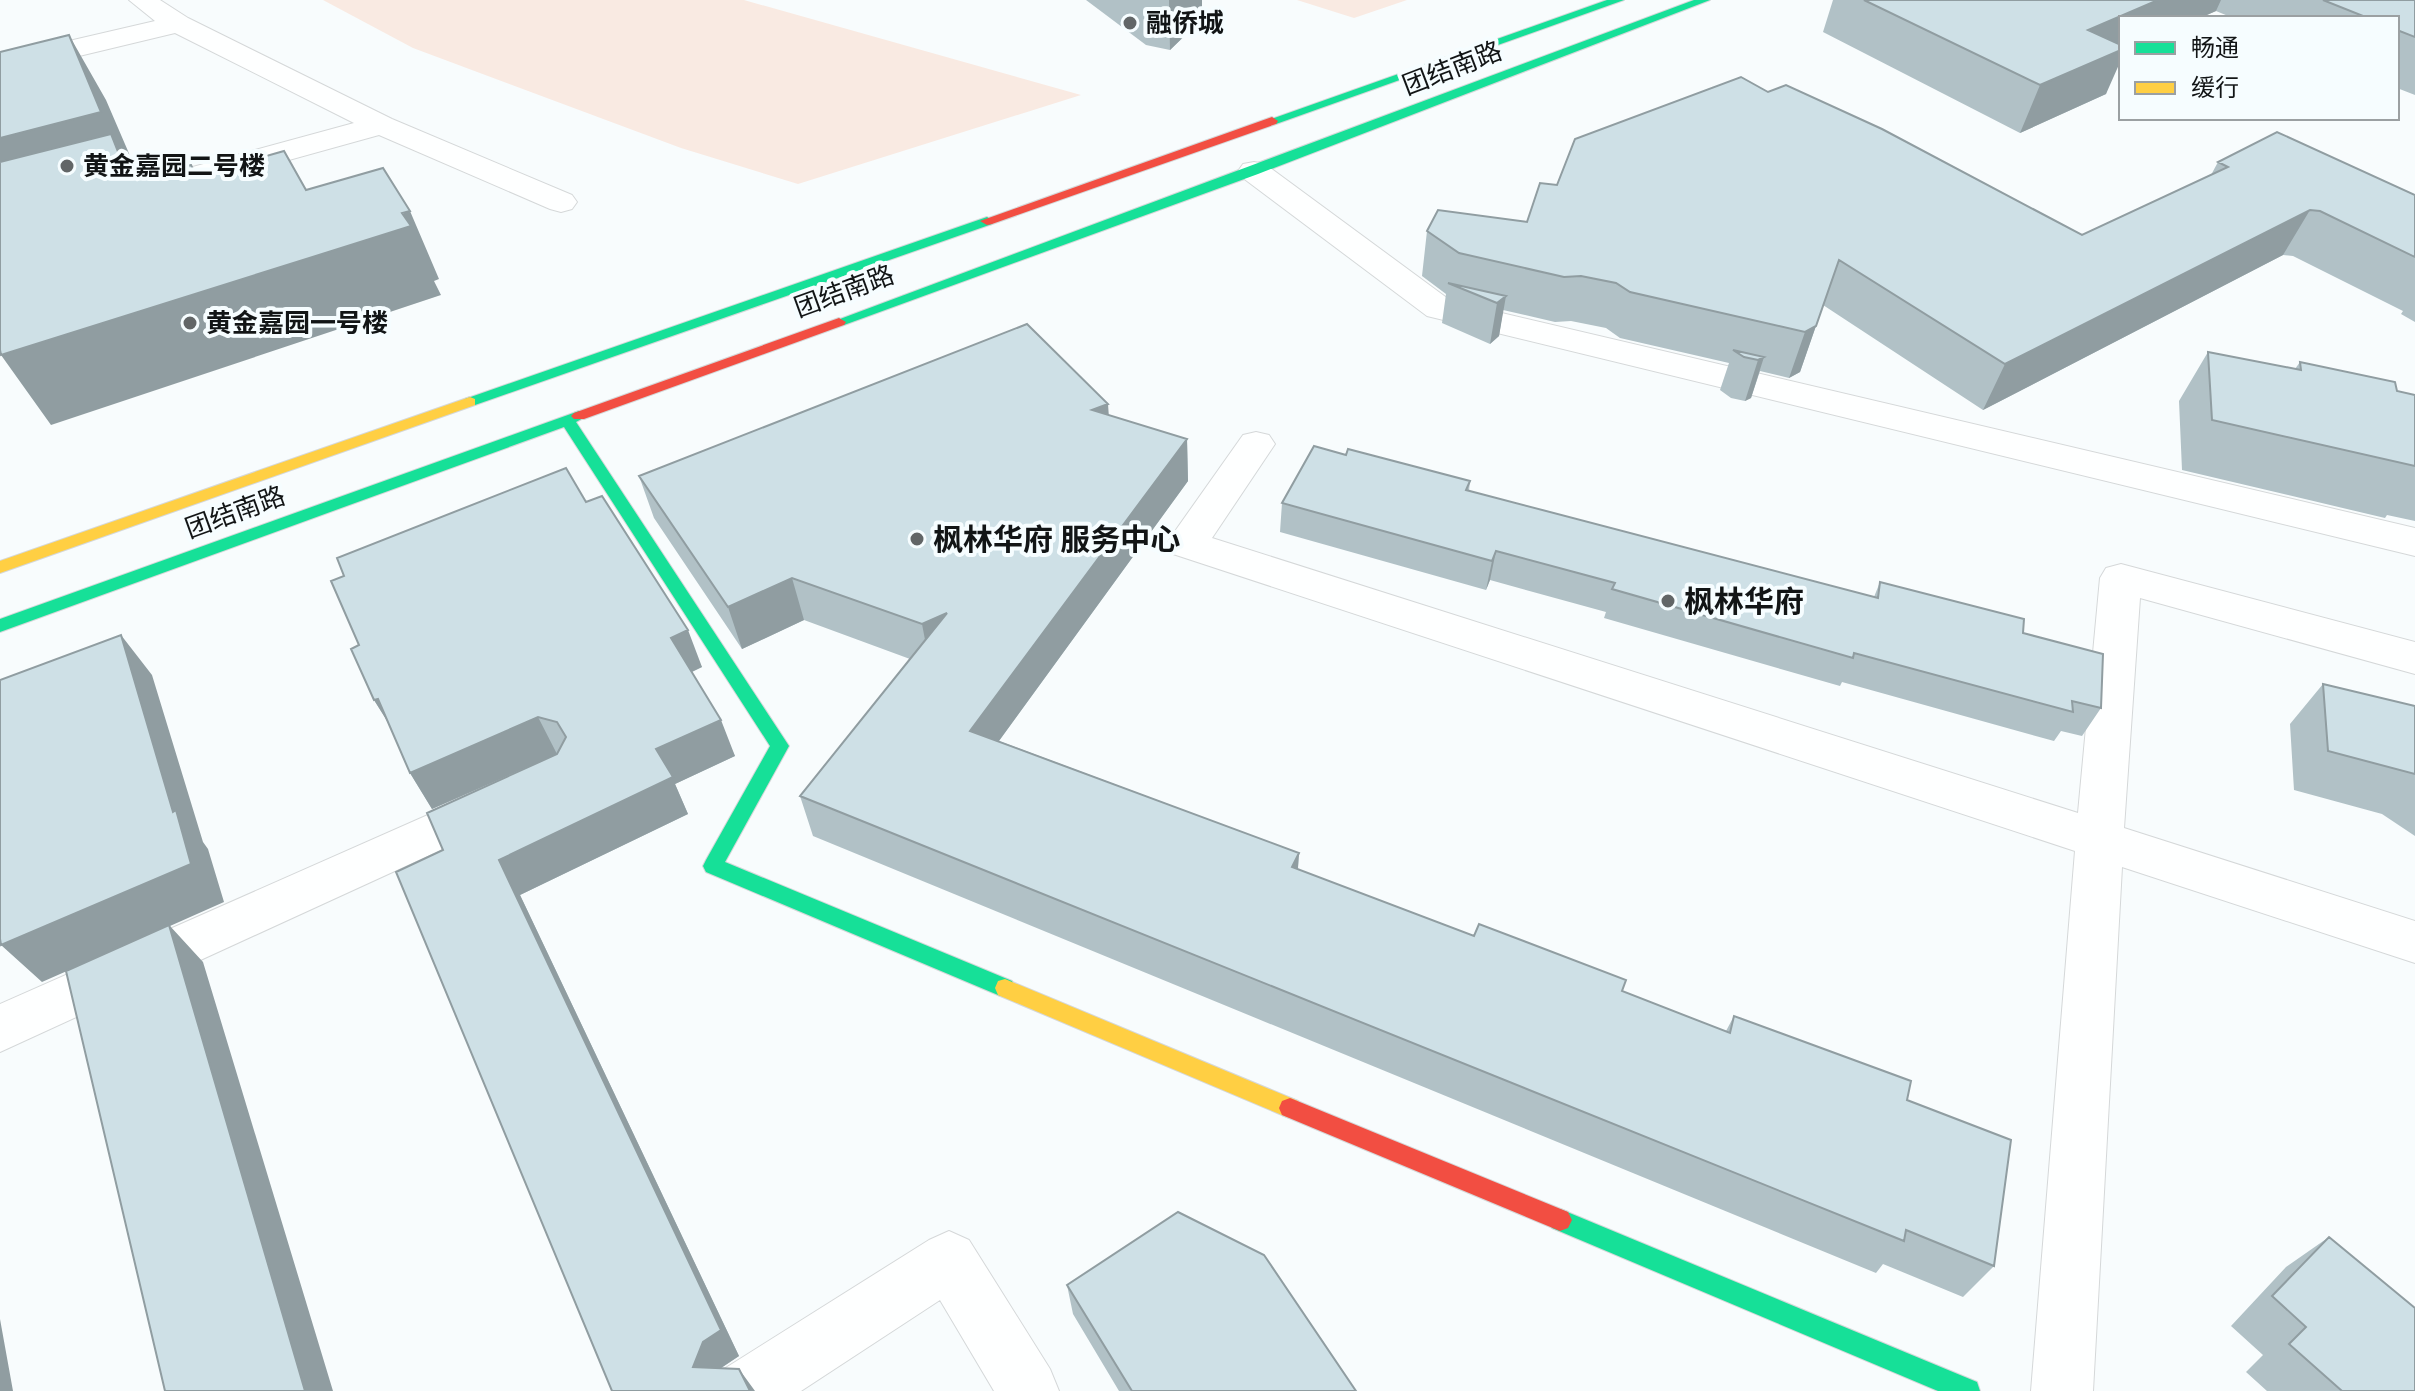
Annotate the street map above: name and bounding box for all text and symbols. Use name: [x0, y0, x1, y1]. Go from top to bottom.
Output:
place label: 融侨城: [1146, 7, 1224, 39]
marker: 融侨城: [1121, 14, 1139, 32]
legend: [2119, 16, 2399, 120]
text: 畅通: [2191, 33, 2239, 62]
street label: 团结南路: [1398, 34, 1506, 102]
text: 缓行: [2191, 73, 2239, 102]
place label: 黄金嘉园二号楼: [83, 150, 265, 182]
marker: 黄金嘉园二号楼: [58, 157, 76, 175]
street label: 团结南路: [790, 258, 898, 324]
place label: 黄金嘉园一号楼: [206, 307, 388, 339]
marker: 黄金嘉园一号楼: [181, 314, 199, 332]
street label: 团结南路: [181, 479, 289, 545]
place label: 枫林华府 服务中心: [933, 521, 1180, 558]
marker: 枫林华府 服务中心: [908, 530, 926, 548]
place label: 枫林华府: [1684, 583, 1804, 620]
marker: 枫林华府: [1659, 592, 1677, 610]

